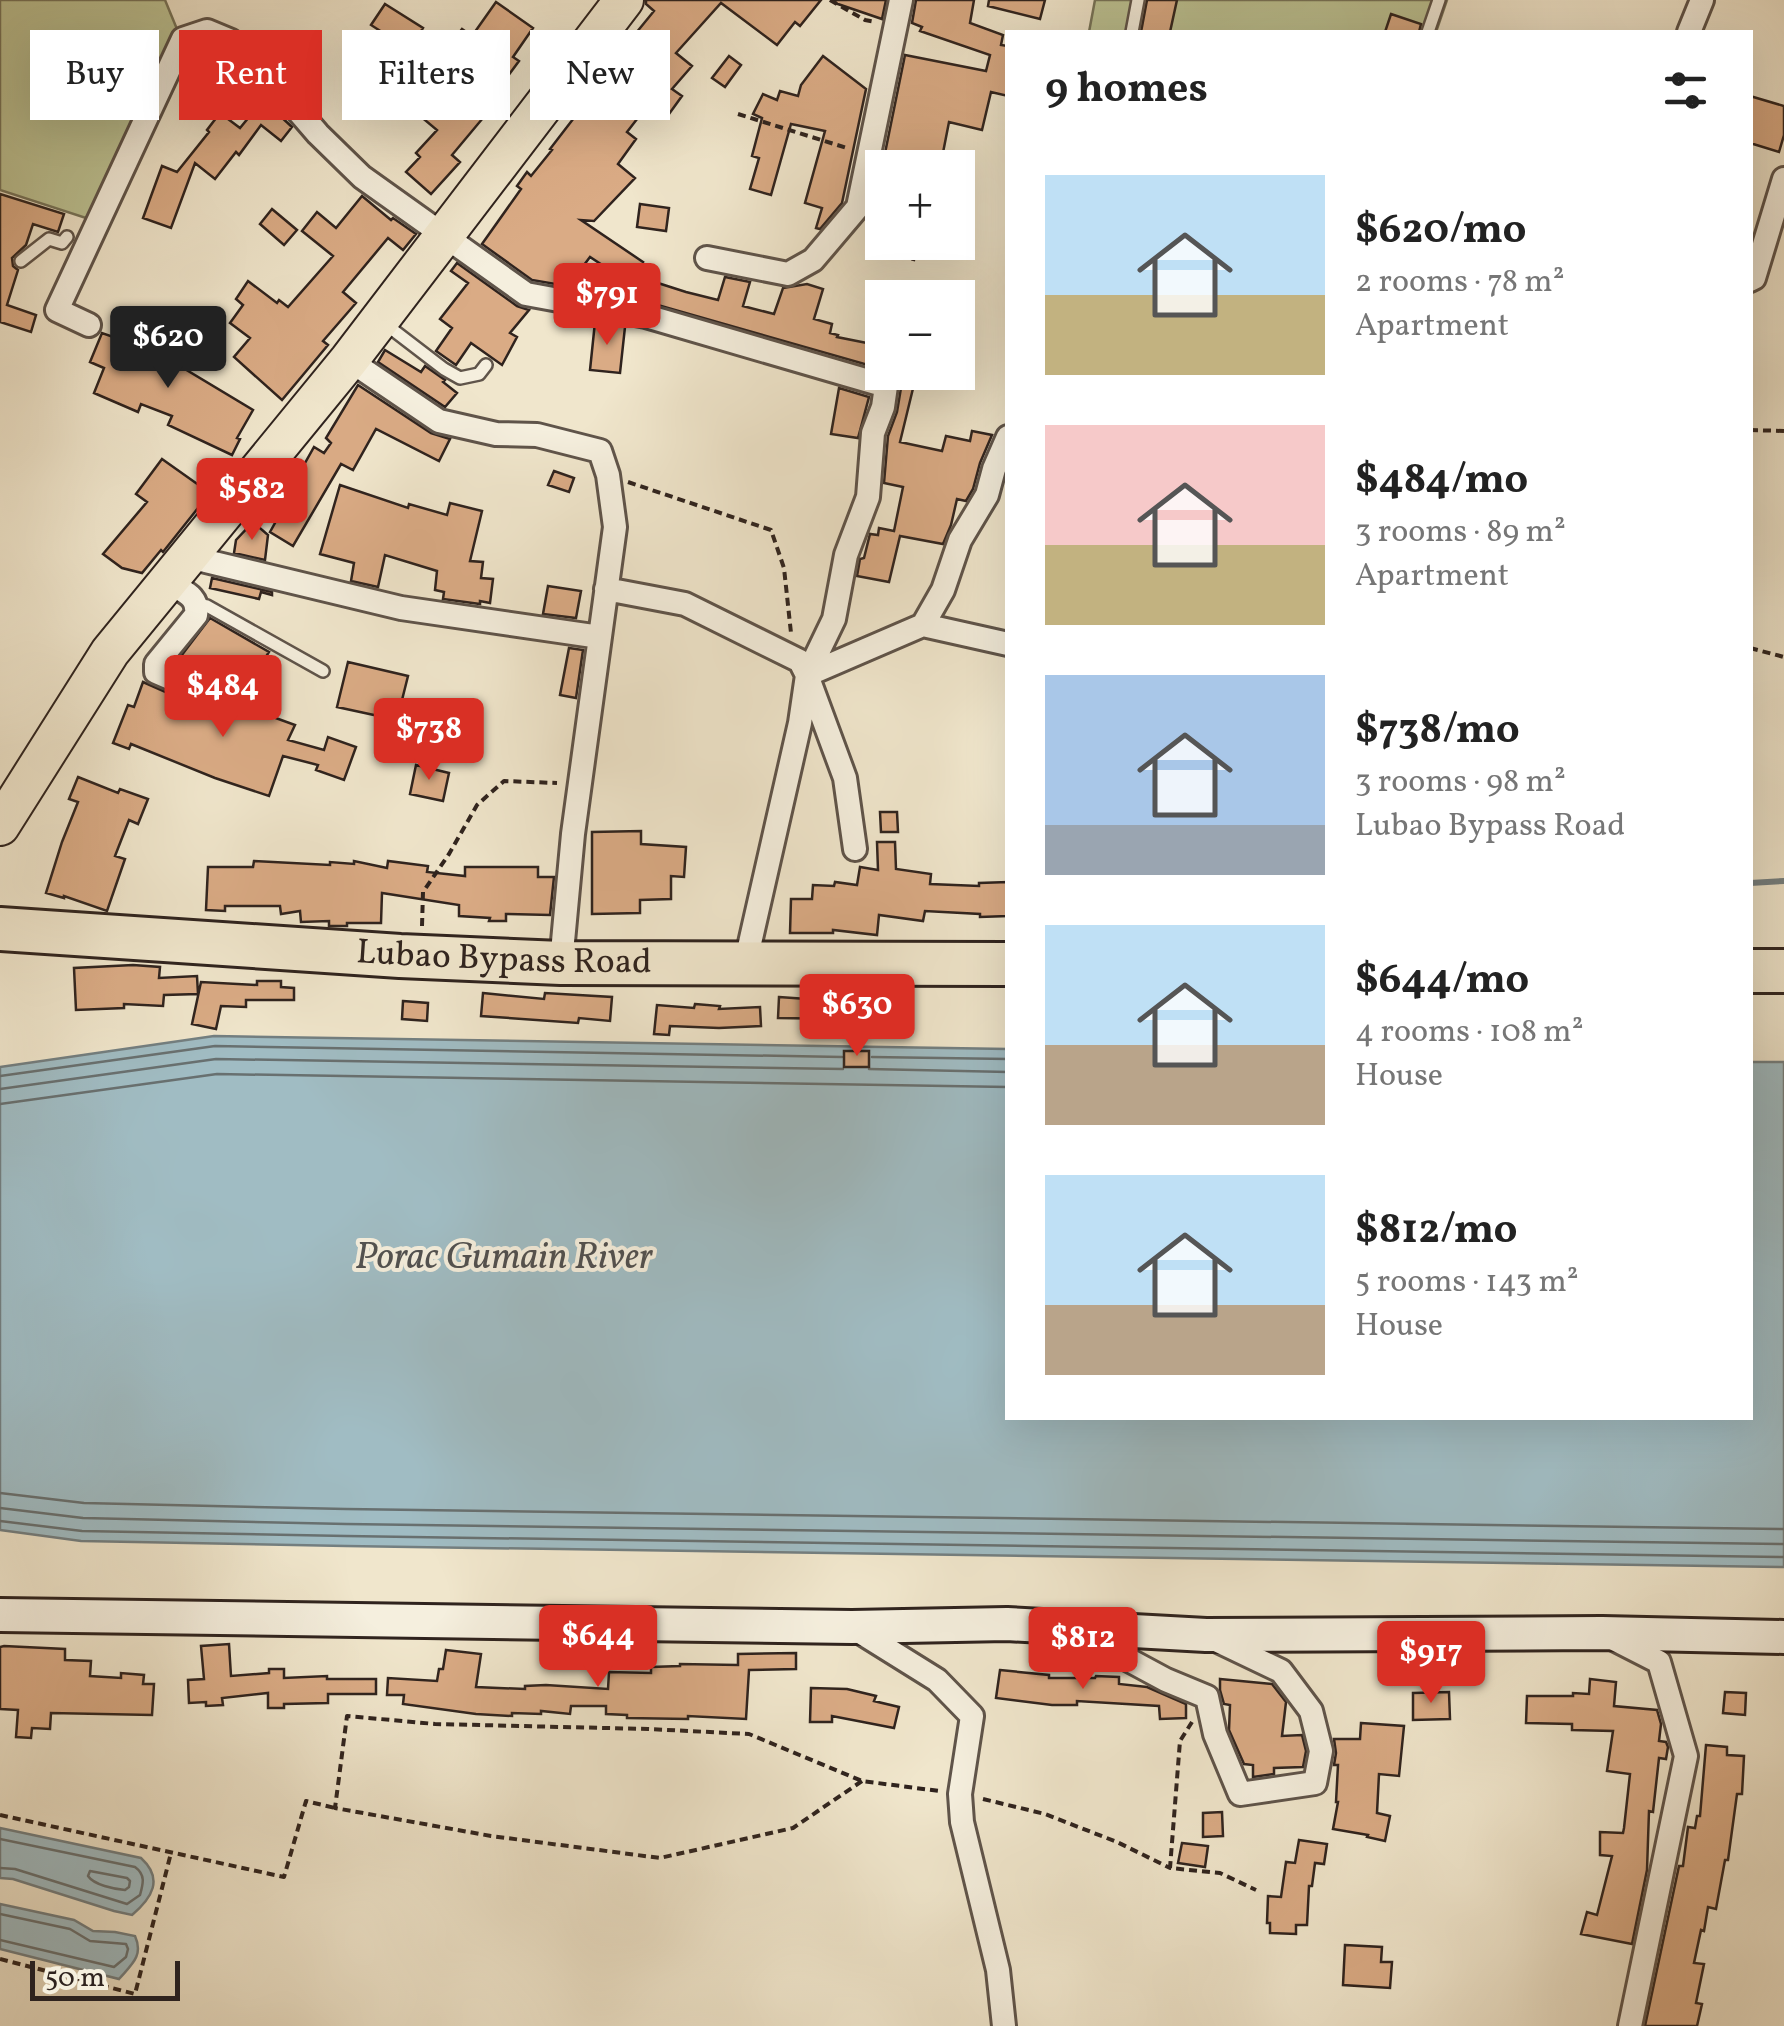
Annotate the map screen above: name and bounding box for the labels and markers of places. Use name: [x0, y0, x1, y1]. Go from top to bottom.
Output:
pin: $791: [548, 263, 666, 348]
pin: $620: [109, 306, 227, 391]
pin: $582: [193, 458, 311, 543]
pin: $484: [164, 655, 282, 740]
pin: $738: [370, 698, 488, 783]
pin: $630: [798, 974, 916, 1059]
pin: $644: [539, 1605, 657, 1690]
pin: $812: [1024, 1607, 1142, 1692]
pin: $917: [1372, 1621, 1490, 1706]

